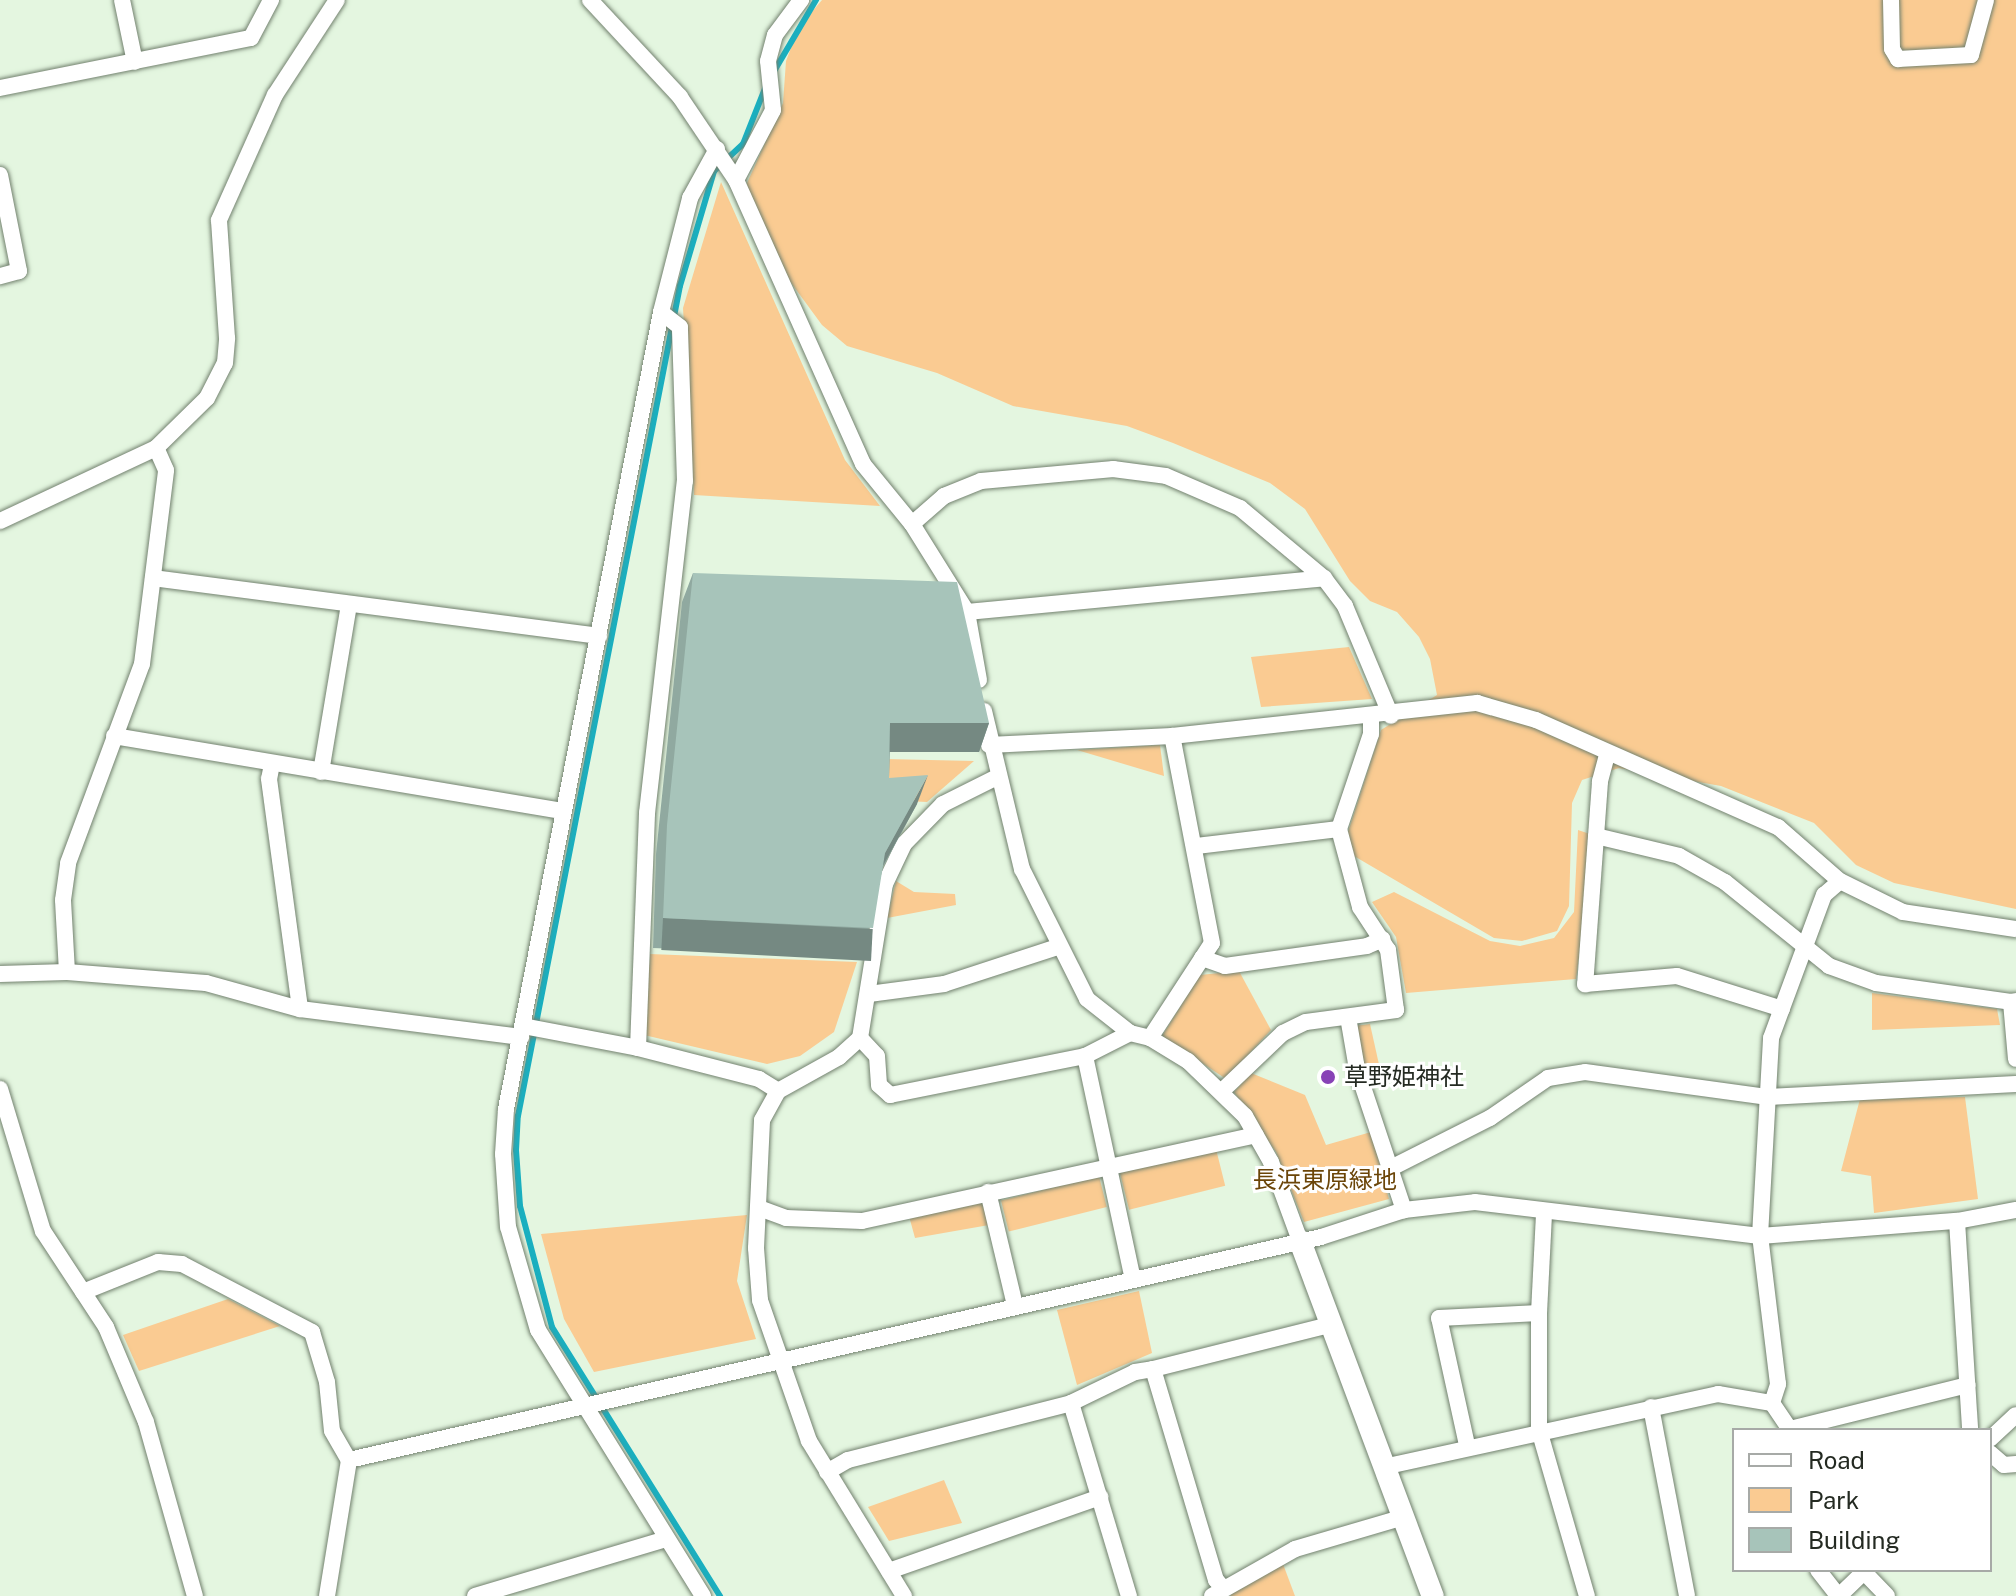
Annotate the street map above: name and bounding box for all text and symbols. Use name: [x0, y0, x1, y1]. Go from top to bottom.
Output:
place label: 草野姫神社: [1344, 1063, 1464, 1091]
marker: 草野姫神社: [1319, 1068, 1337, 1086]
park label: 長浜東原緑地: [1253, 1166, 1397, 1194]
legend: [1732, 1428, 1992, 1572]
text: Road: [1808, 1446, 1865, 1474]
text: Park: [1808, 1486, 1859, 1514]
text: Building: [1808, 1526, 1900, 1554]

